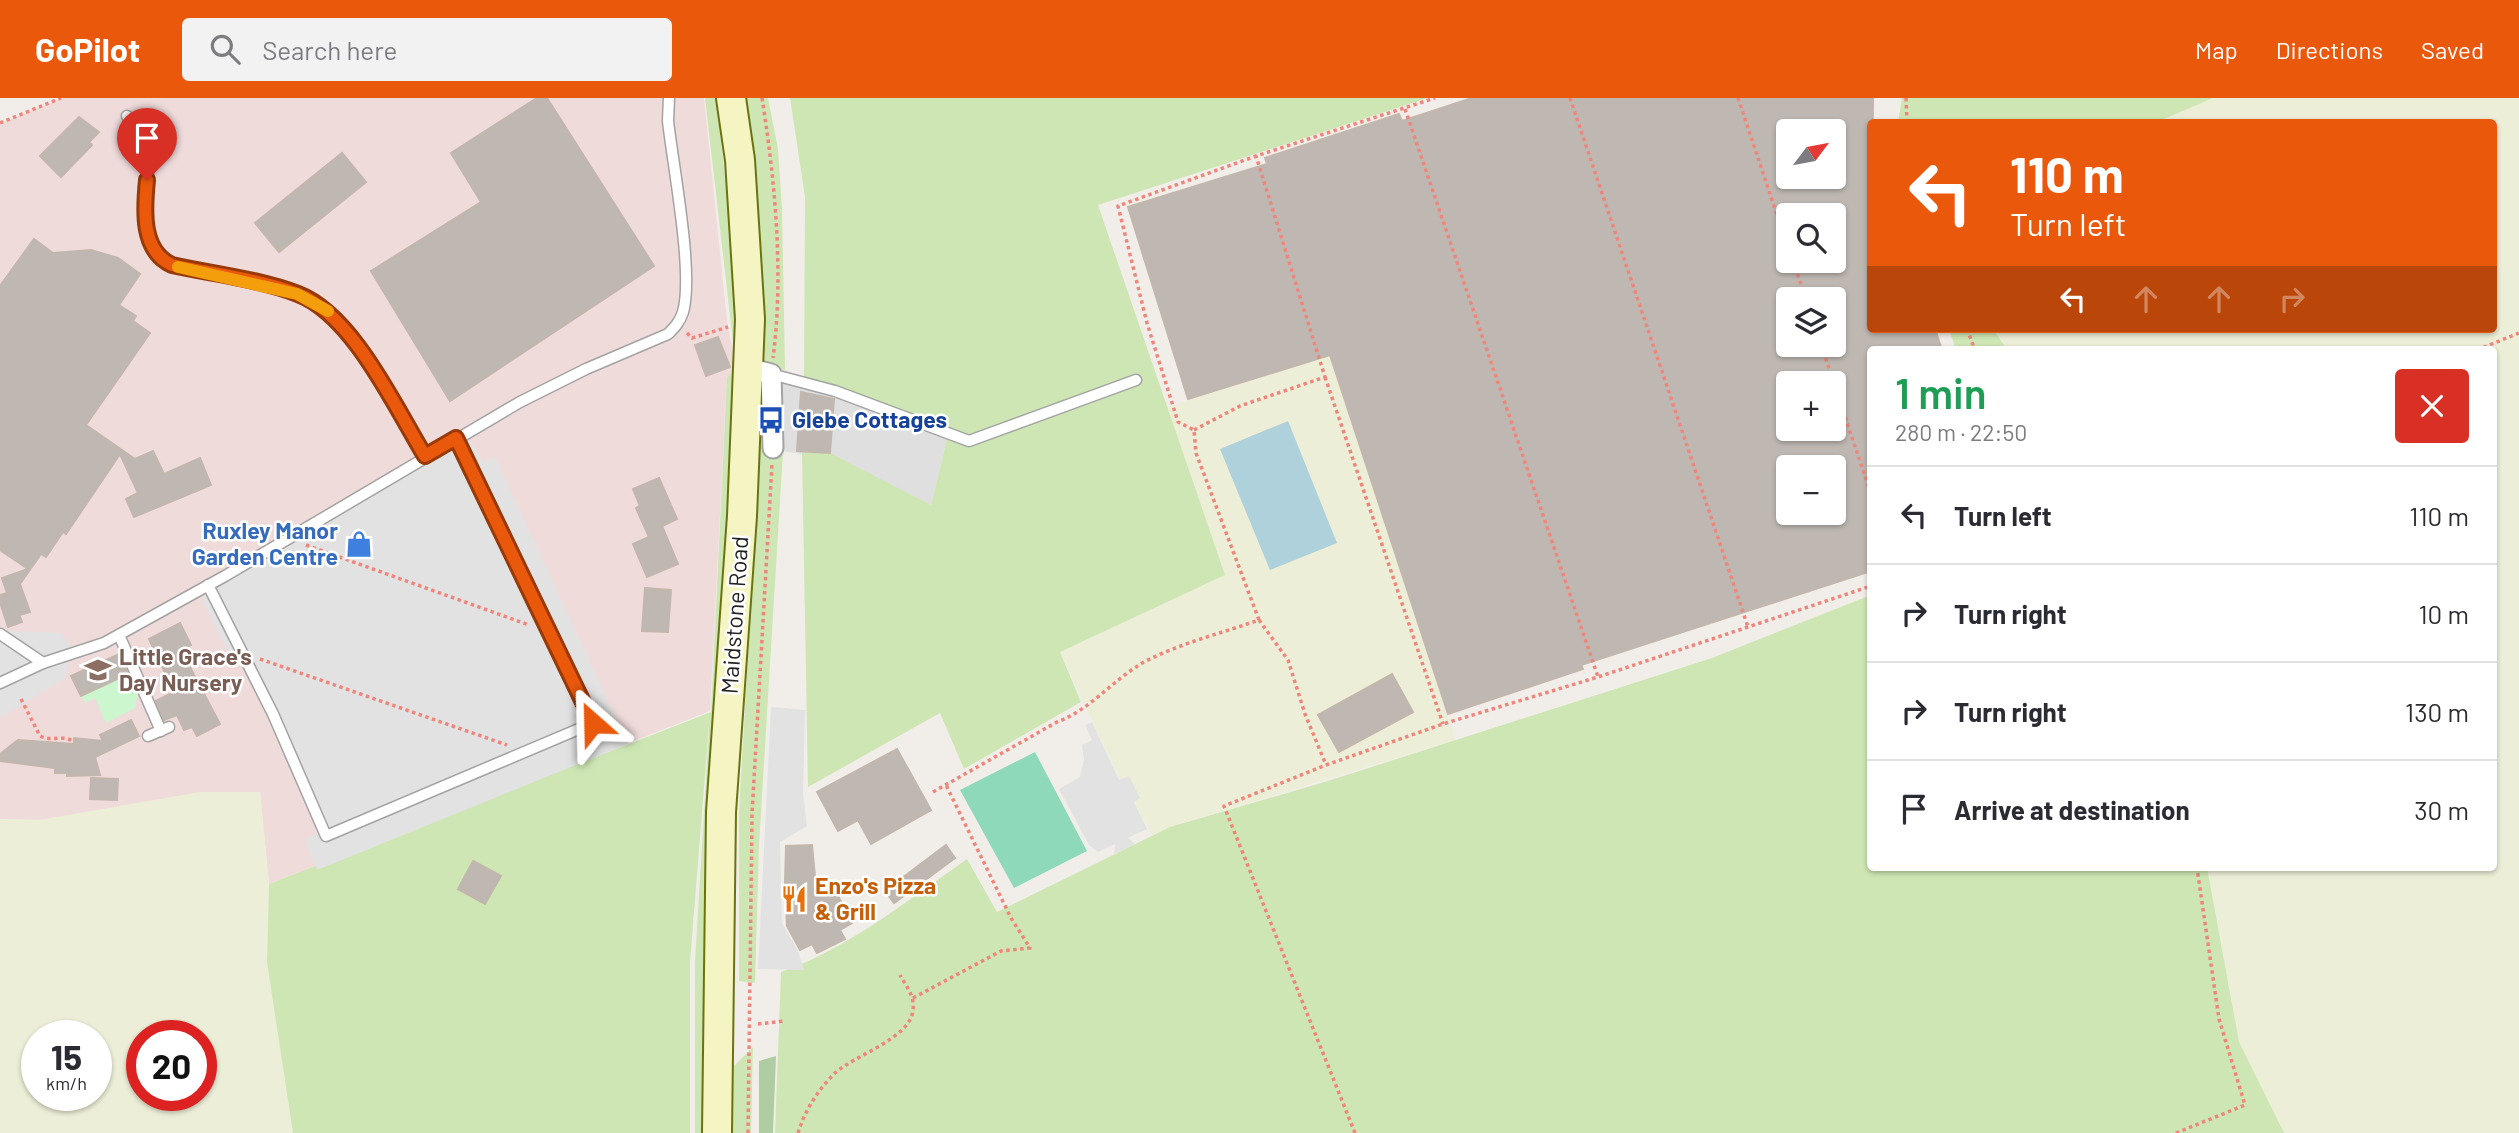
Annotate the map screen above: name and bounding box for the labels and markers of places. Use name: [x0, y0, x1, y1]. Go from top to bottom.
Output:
pin: [117, 108, 177, 180]
bus stop icon: Glebe Cottages: [756, 405, 786, 435]
place label: Glebe Cottages: [792, 405, 947, 433]
place label: Ruxley Manor Garden Centre: [192, 516, 338, 570]
shop icon: Ruxley Manor Garden Centre: [344, 529, 374, 559]
place label: Little Grace's Day Nursery: [119, 642, 252, 696]
school or university icon: Little Grace's Day Nursery: [83, 655, 113, 685]
place label: Enzo's Pizza & Grill: [815, 871, 936, 925]
restaurant icon: Enzo's Pizza & Grill: [779, 884, 809, 914]

